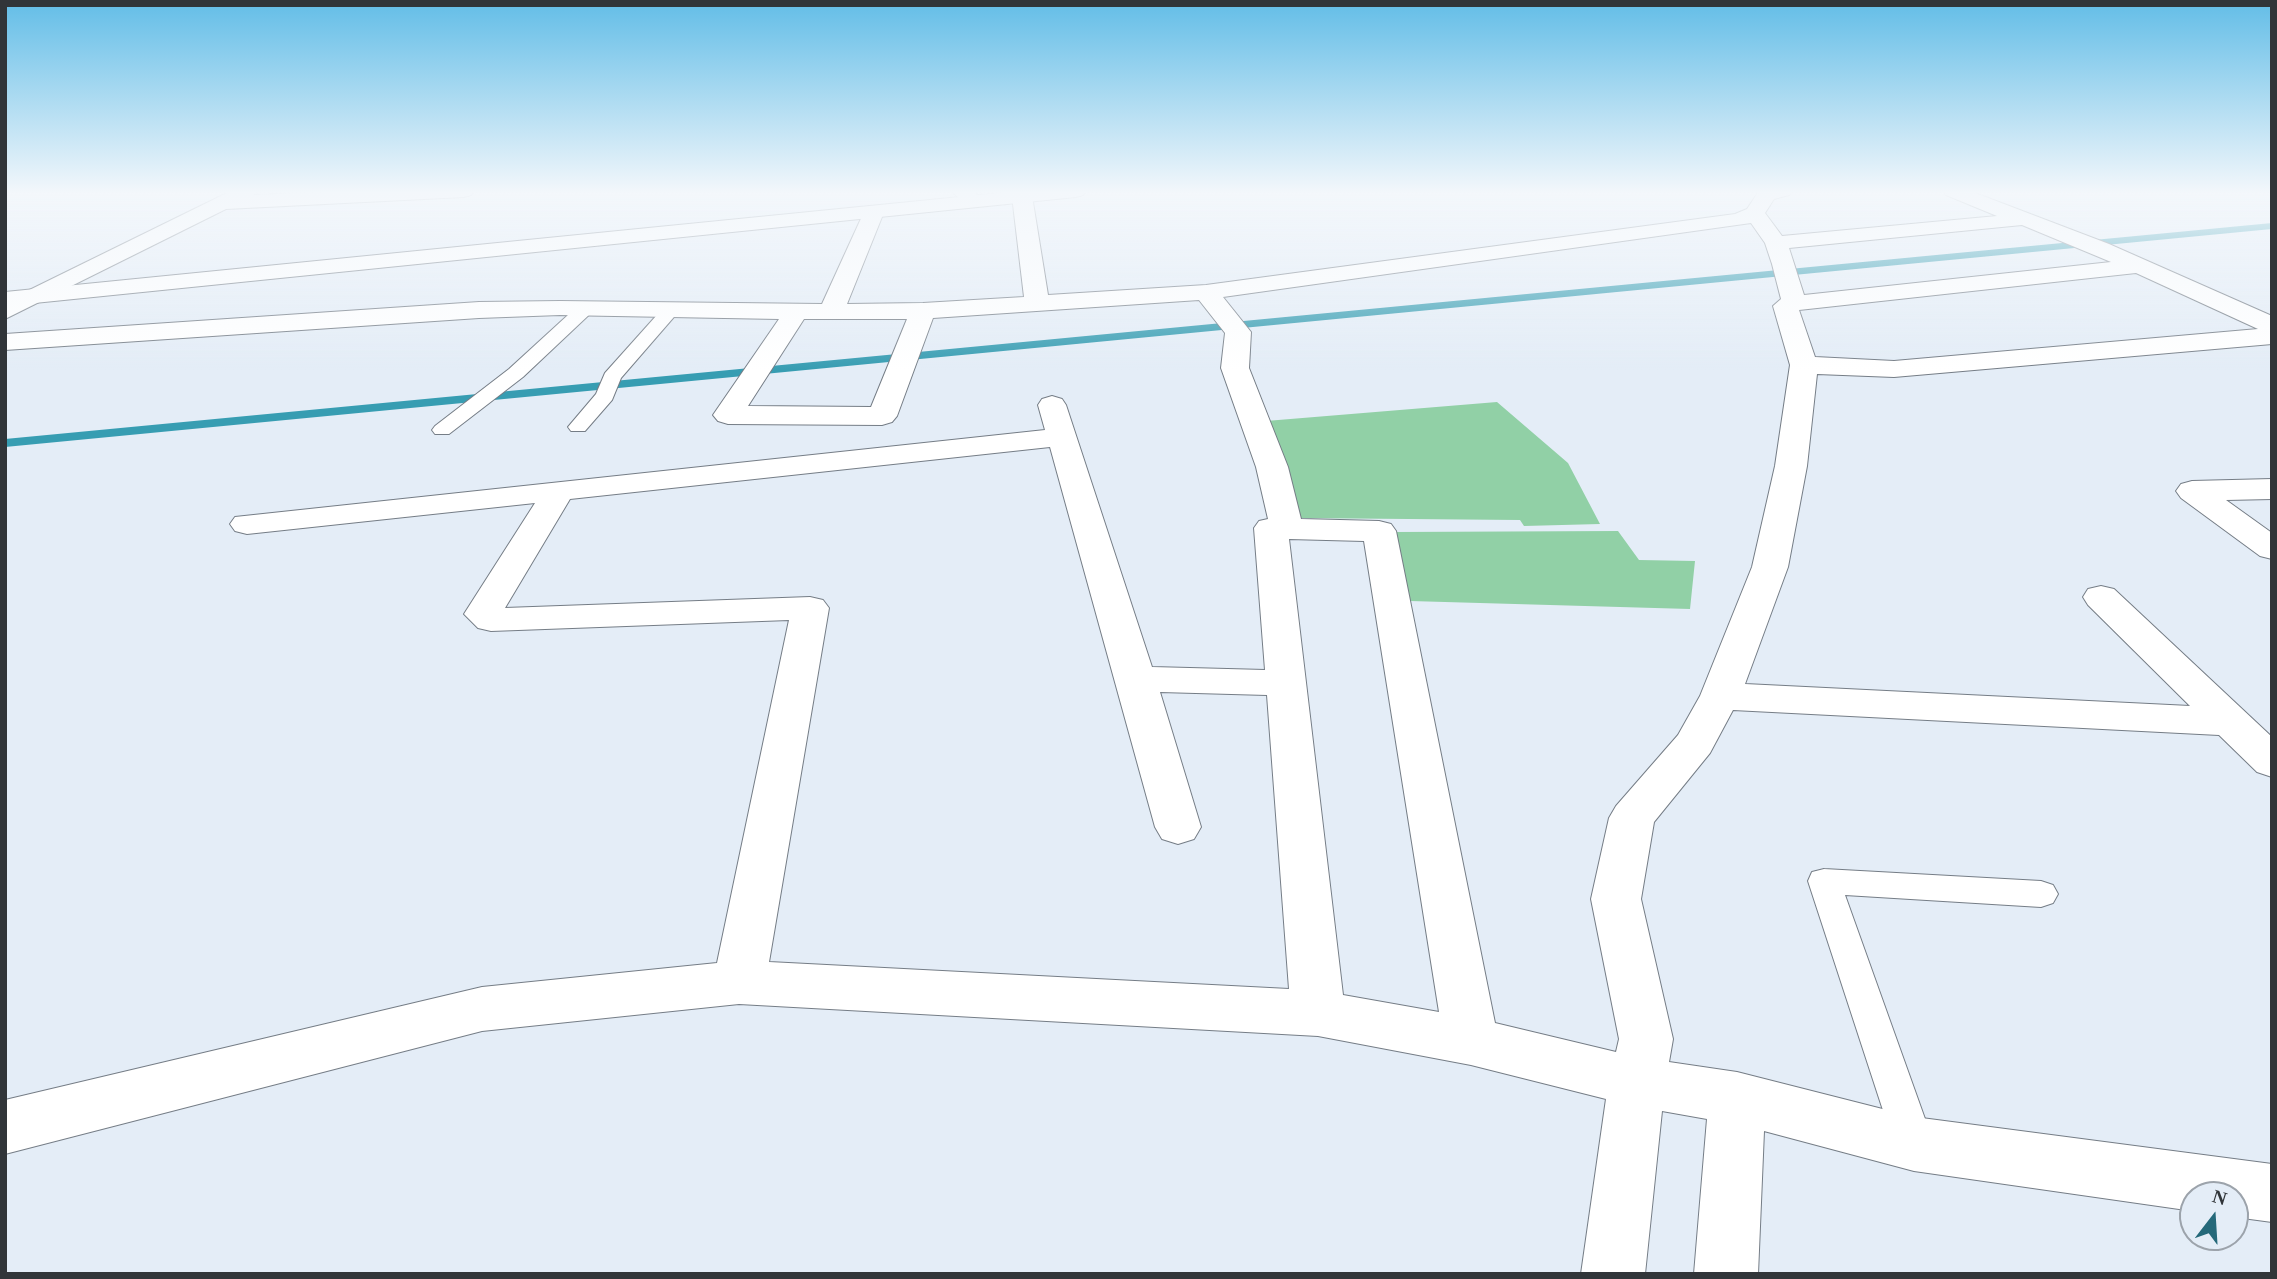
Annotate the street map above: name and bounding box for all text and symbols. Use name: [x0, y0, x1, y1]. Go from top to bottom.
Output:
north arrow: [2179, 1181, 2249, 1251]
text: N: [2210, 1185, 2229, 1209]

